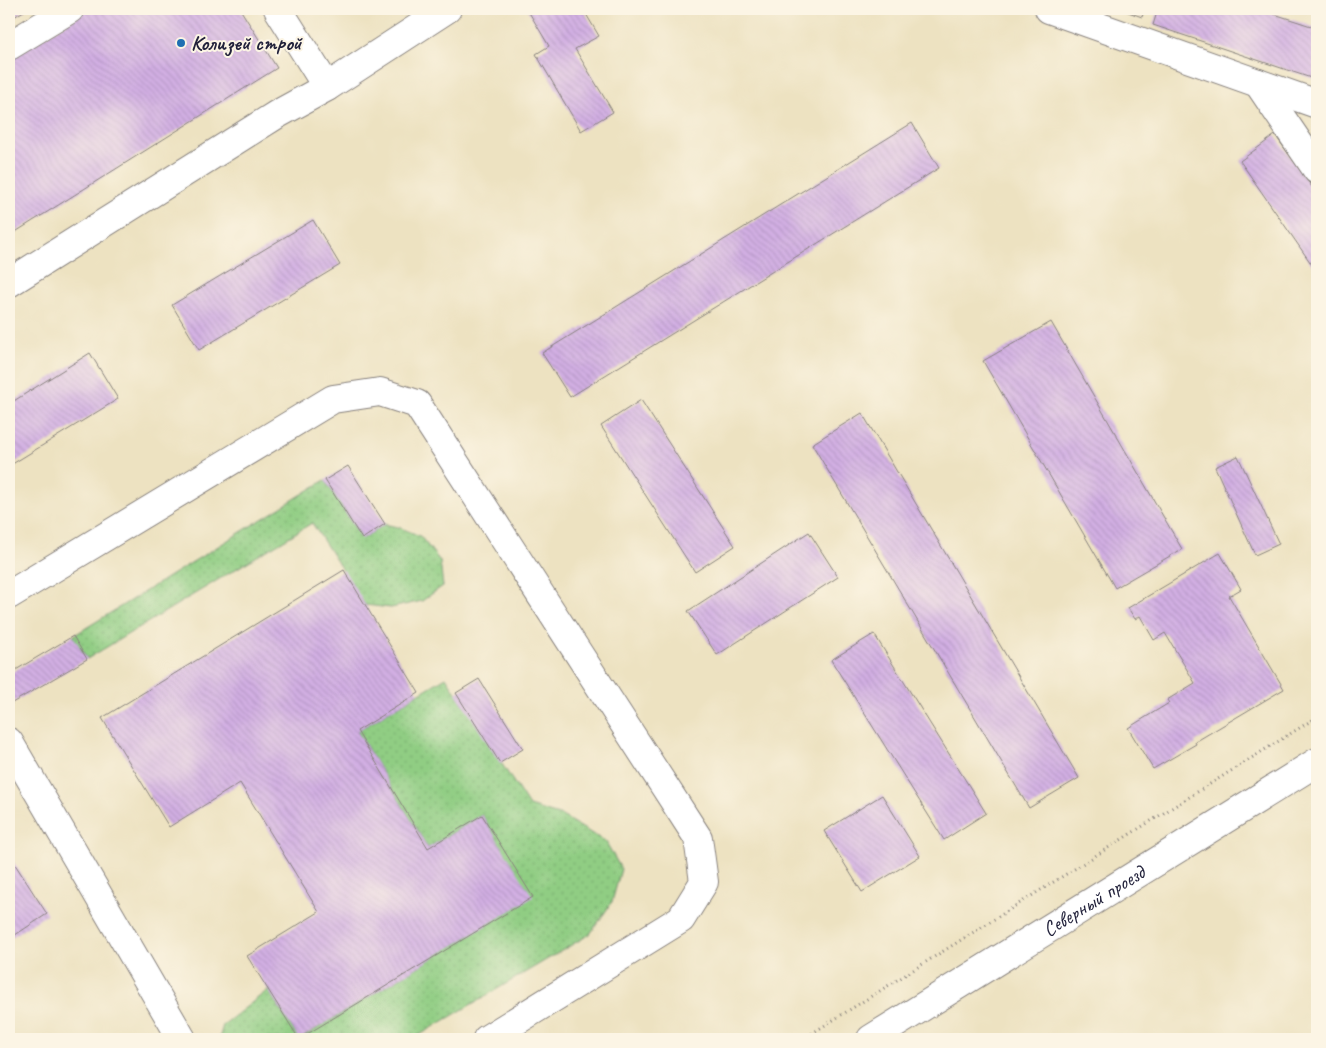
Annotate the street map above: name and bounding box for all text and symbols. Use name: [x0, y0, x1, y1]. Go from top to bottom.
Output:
place label: Колизей строй: [191, 30, 304, 57]
marker: Колизей строй: [175, 37, 187, 49]
street label: Северный проезд: [1038, 858, 1152, 942]

